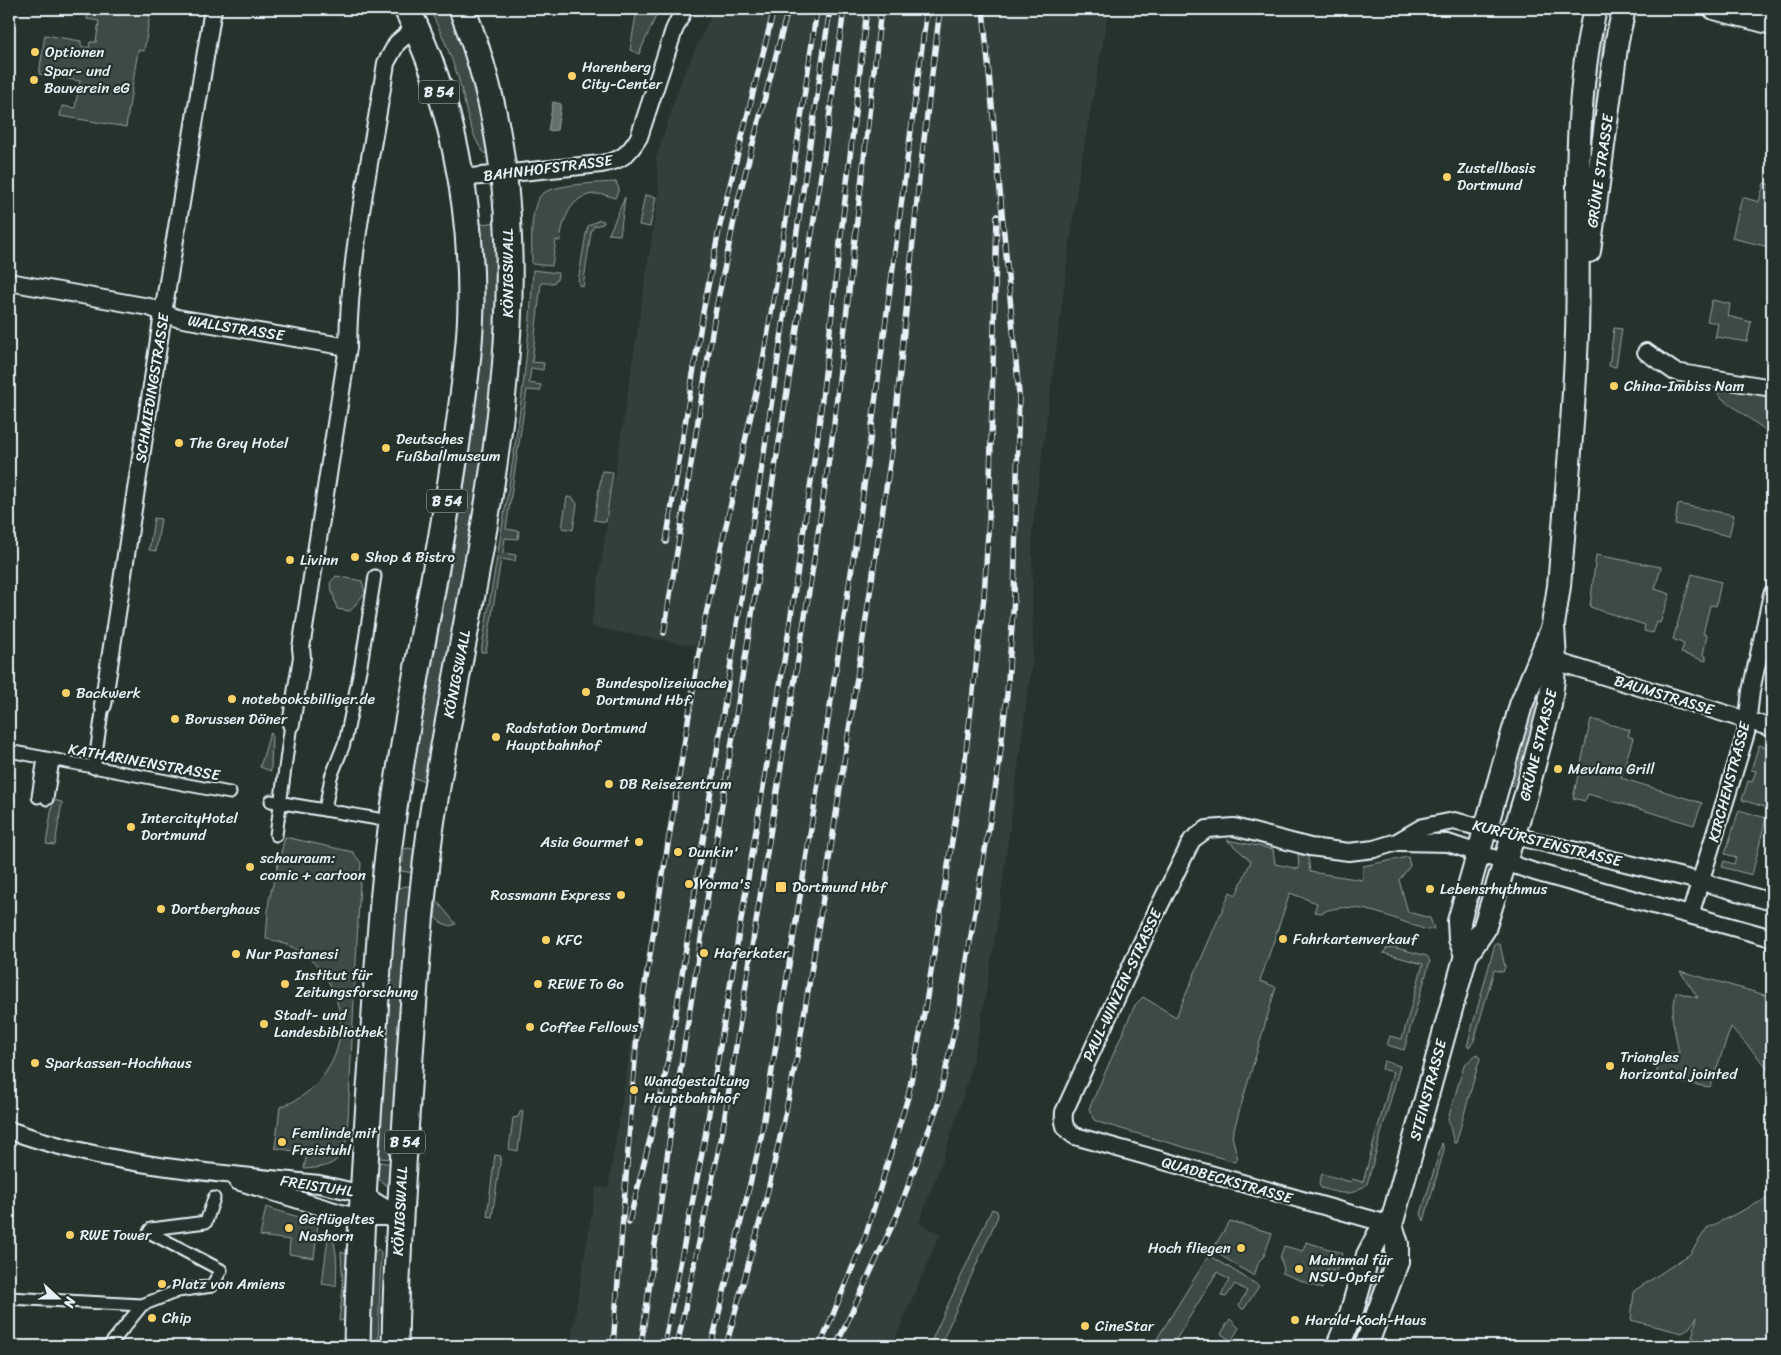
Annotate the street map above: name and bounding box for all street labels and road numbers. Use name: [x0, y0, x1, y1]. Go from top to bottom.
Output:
road number: B 54: [419, 80, 459, 104]
street label: GRÜNE STRASSE: [1579, 111, 1621, 229]
street label: BAHNHOFSTRASSE: [482, 147, 616, 189]
street label: KÖNIGSWALL: [495, 228, 521, 318]
street label: WALLSTRASSE: [186, 308, 288, 349]
street label: SCHMIEDINGSTRASSE: [127, 310, 177, 465]
road number: B 54: [427, 490, 467, 512]
street label: KÖNIGSWALL: [436, 628, 478, 720]
street label: BAUMSTRASSE: [1611, 668, 1719, 723]
street label: GRÜNE STRASSE: [1512, 685, 1565, 804]
street label: KIRCHENSTRASSE: [1700, 717, 1758, 845]
street label: KATHARINENSTRASSE: [66, 736, 224, 788]
street label: KURFÜRSTENSTRASSE: [1470, 812, 1626, 874]
street label: PAUL-WINZEN-STRASSE: [1075, 903, 1170, 1066]
street label: STEINSTRASSE: [1402, 1035, 1454, 1144]
road number: B 54: [385, 1130, 425, 1154]
street label: QUADBECKSTRASSE: [1158, 1149, 1297, 1212]
street label: KÖNIGSWALL: [385, 1166, 415, 1256]
street label: FREISTUHL: [279, 1167, 355, 1205]

